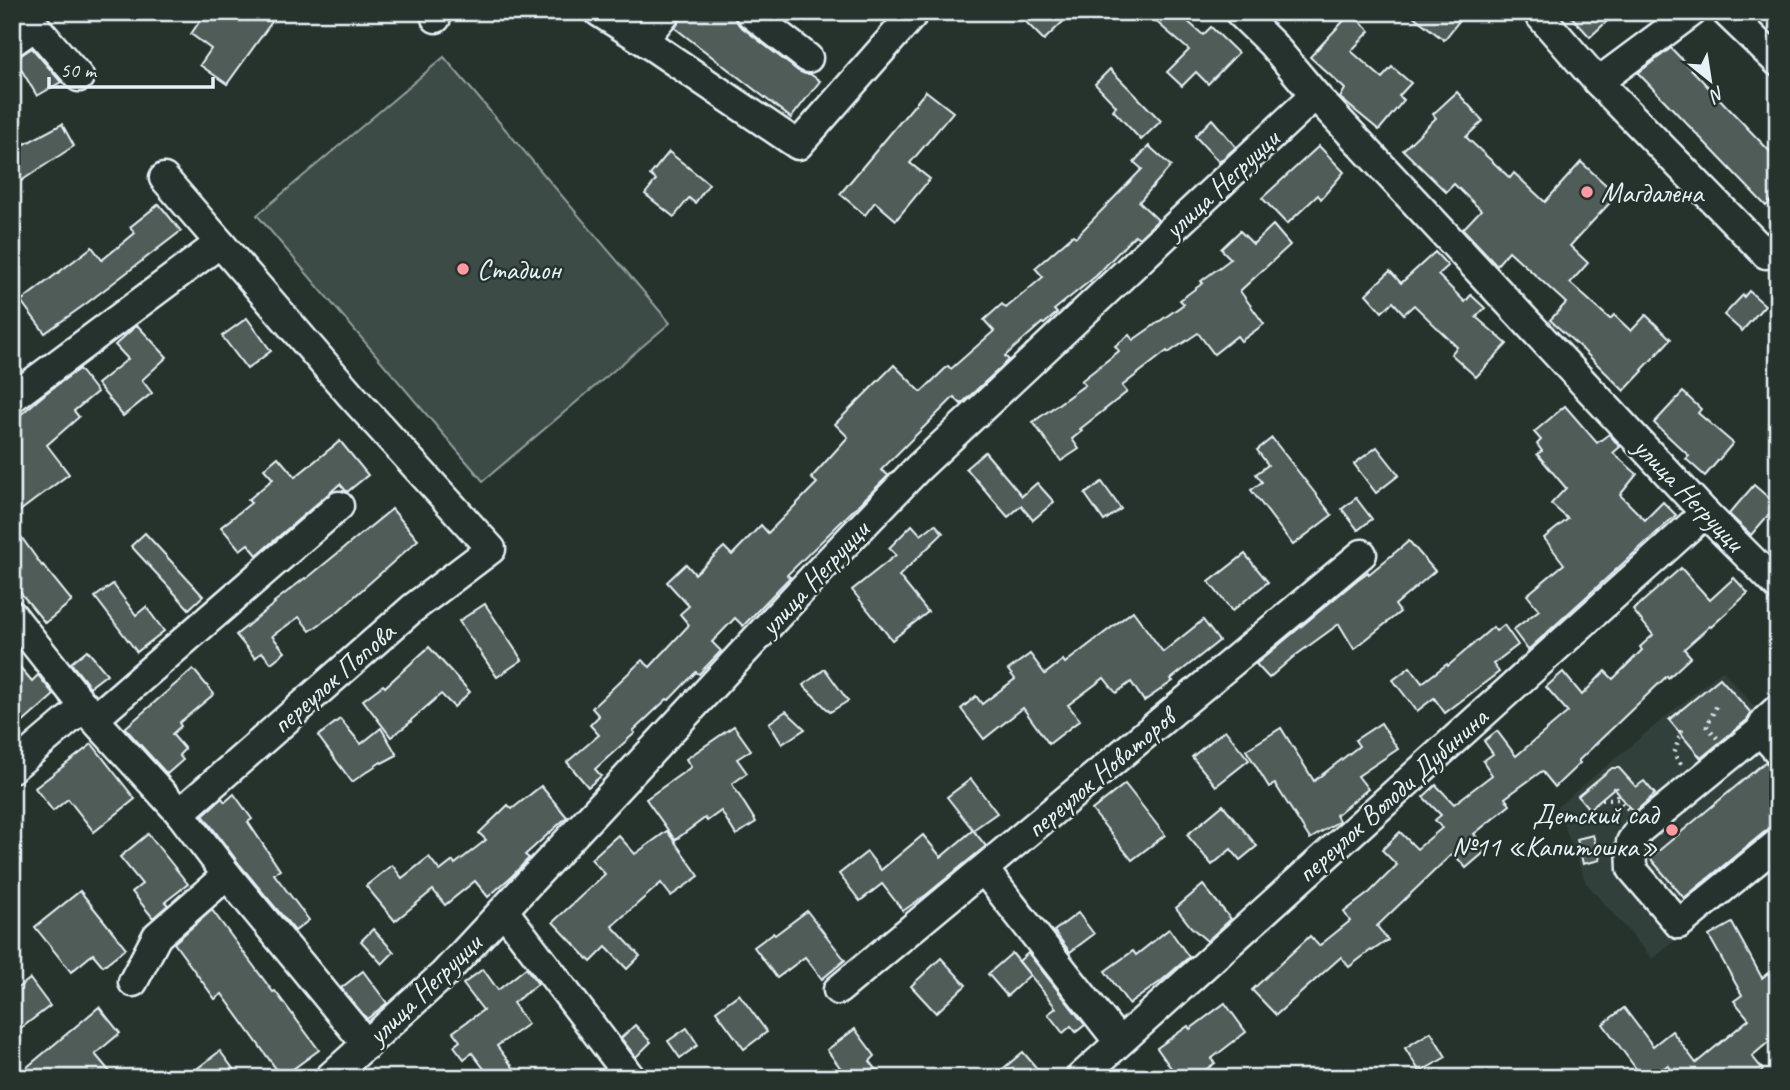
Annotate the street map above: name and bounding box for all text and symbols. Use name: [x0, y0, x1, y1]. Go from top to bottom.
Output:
scale bar: [49, 46, 214, 90]
north arrow: [1674, 46, 1744, 116]
text: 50 m: [60, 57, 98, 83]
text: N: [1704, 81, 1729, 109]
street label: улица Негруцци: [1155, 120, 1288, 248]
place label: Магдалена: [1601, 175, 1705, 210]
marker: Магдалена: [1579, 184, 1595, 200]
place label: Стадион: [477, 252, 563, 287]
marker: Стадион: [455, 261, 471, 277]
street label: улица Негруцци: [1625, 428, 1754, 560]
street label: улица Негруцци: [750, 511, 878, 644]
street label: переулок Попова: [264, 614, 403, 741]
street label: переулок Новаторов: [1018, 697, 1185, 845]
street label: переулок Володи Дубинина: [1289, 699, 1496, 890]
place label: Детский сад №11 «Капитошка»: [1452, 797, 1661, 864]
marker: Детский сад №11 «Капитошка»: [1664, 822, 1680, 838]
street label: улица Негруцци: [358, 924, 490, 1053]

